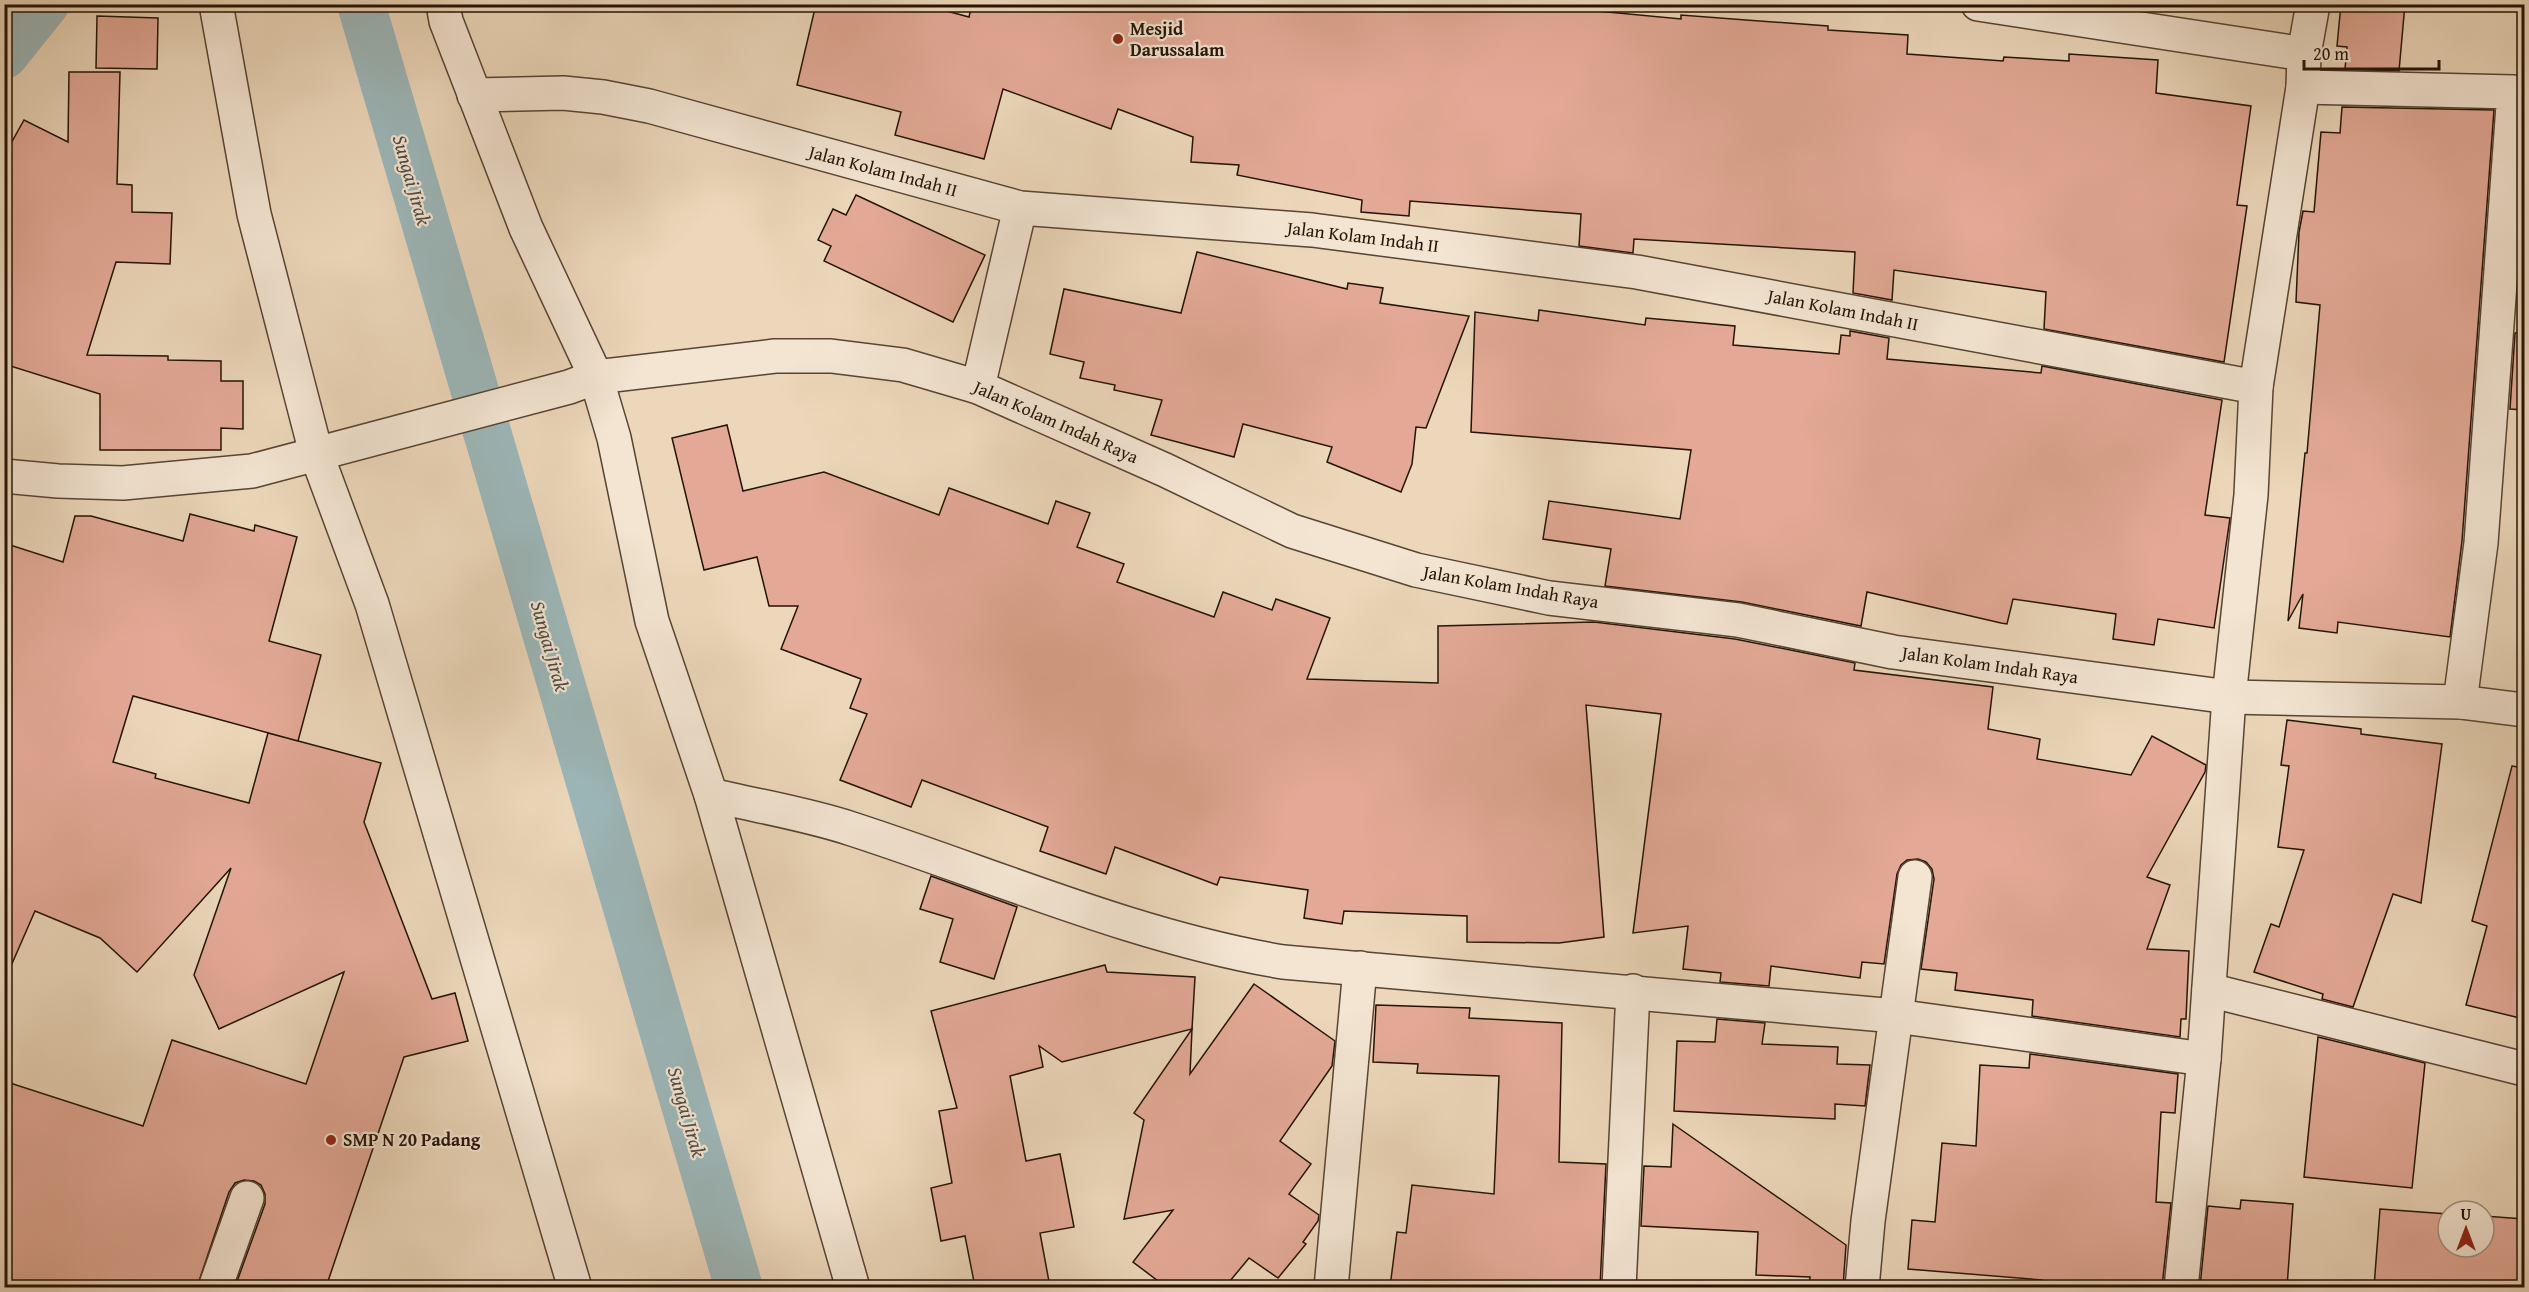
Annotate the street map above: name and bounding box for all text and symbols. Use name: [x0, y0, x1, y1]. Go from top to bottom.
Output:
place label: Mesjid Darussalam: [1130, 15, 1225, 63]
marker: Mesjid Darussalam: [1111, 32, 1125, 46]
scale bar: [2304, 33, 2439, 71]
text: 20 m: [2313, 40, 2349, 67]
water label: Sungai Jirak: [386, 131, 439, 229]
street label: Jalan Kolam Indah II: [804, 137, 960, 203]
street label: Jalan Kolam Indah II: [1284, 214, 1441, 259]
street label: Jalan Kolam Indah II: [1764, 281, 1921, 337]
street label: Jalan Kolam Indah Raya: [968, 372, 1143, 470]
street label: Jalan Kolam Indah Raya: [1419, 557, 1601, 615]
water label: Sungai Jirak: [524, 597, 577, 695]
street label: Jalan Kolam Indah Raya: [1898, 638, 2080, 690]
water label: Sungai Jirak: [661, 1063, 714, 1161]
place label: SMP N 20 Padang: [343, 1126, 481, 1153]
marker: SMP N 20 Padang: [324, 1133, 338, 1147]
north arrow: [2436, 1199, 2496, 1259]
text: U: [2461, 1202, 2472, 1226]

